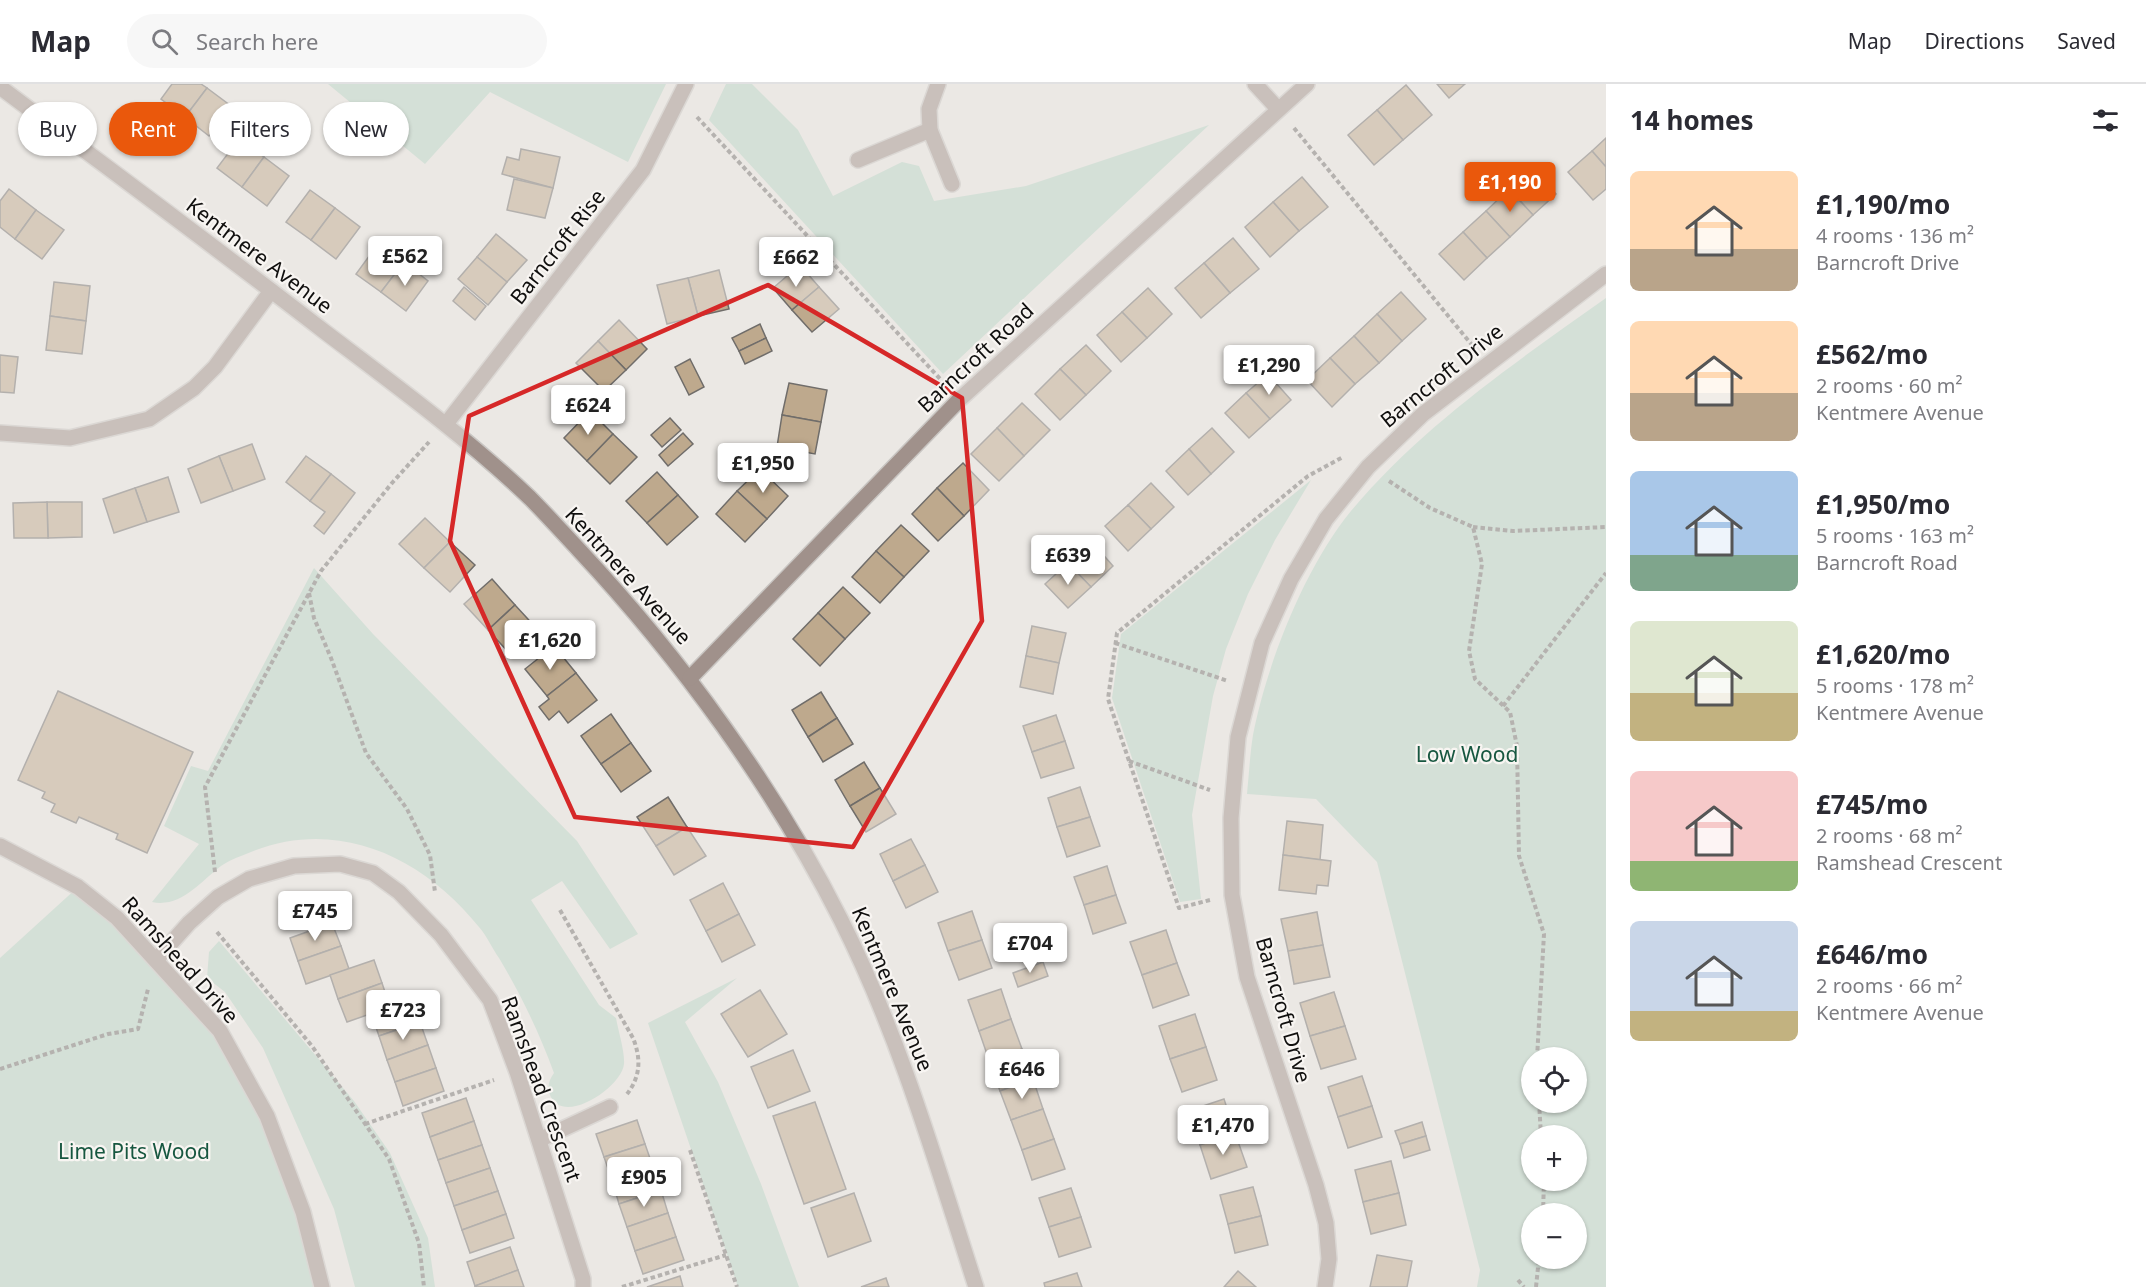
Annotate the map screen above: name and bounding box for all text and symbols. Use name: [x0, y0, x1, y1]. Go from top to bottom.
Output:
search box: [127, 14, 547, 68]
text: Map: [30, 22, 91, 60]
icon: search: [148, 25, 181, 58]
text: Search here: [196, 26, 318, 56]
text: Map: [1848, 27, 1892, 55]
text: Directions: [1925, 27, 2024, 55]
text: Saved: [2057, 27, 2116, 55]
chip: Buy: [18, 102, 97, 156]
chip: Rent: [109, 102, 197, 156]
chip: Filters: [209, 102, 311, 156]
chip: New: [323, 102, 409, 156]
text: 14 homes: [1630, 102, 1754, 138]
icon: filters: [2089, 104, 2122, 137]
pin: £1,190: [1461, 162, 1559, 213]
text: £1,190: [1479, 168, 1541, 195]
street label: Barncroft Rise: [503, 183, 611, 310]
text: £1,190/mo: [1816, 186, 1950, 222]
street label: Kentmere Avenue: [181, 191, 338, 319]
icon: home: [1678, 195, 1750, 267]
text: 4 rooms · 136 m²: [1816, 222, 1974, 249]
pin: £562: [369, 236, 441, 287]
pin: £662: [760, 237, 832, 288]
text: £562: [382, 242, 428, 269]
text: £662: [773, 243, 819, 270]
text: Barncroft Drive: [1816, 249, 1959, 276]
street label: Barncroft Road: [911, 296, 1039, 418]
street label: Barncroft Drive: [1374, 317, 1509, 433]
text: £562/mo: [1816, 336, 1928, 372]
pin: £1,290: [1220, 345, 1318, 396]
icon: home: [1678, 345, 1750, 417]
text: £1,290: [1238, 351, 1300, 378]
text: 2 rooms · 60 m²: [1816, 372, 1963, 399]
pin: £624: [552, 385, 624, 436]
text: £624: [565, 391, 611, 418]
text: Kentmere Avenue: [1816, 399, 1984, 426]
pin: £1,950: [714, 443, 812, 494]
text: £1,950: [732, 449, 794, 476]
text: £1,950/mo: [1816, 486, 1950, 522]
icon: home: [1678, 495, 1750, 567]
street label: Kentmere Avenue: [559, 501, 698, 650]
text: 5 rooms · 163 m²: [1816, 522, 1974, 549]
pin: £639: [1032, 535, 1104, 586]
text: £639: [1045, 541, 1091, 568]
text: Barncroft Road: [1816, 549, 1958, 576]
pin: £1,620: [501, 620, 599, 671]
text: £1,620: [519, 626, 581, 653]
text: £1,620/mo: [1816, 636, 1950, 672]
icon: home: [1678, 645, 1750, 717]
text: 5 rooms · 178 m²: [1816, 672, 1974, 699]
text: Kentmere Avenue: [1816, 699, 1984, 726]
park label: Low Wood: [1416, 740, 1518, 768]
text: £745/mo: [1816, 786, 1928, 822]
icon: home: [1678, 795, 1750, 867]
text: 2 rooms · 68 m²: [1816, 822, 1963, 849]
text: Ramshead Crescent: [1816, 849, 2002, 876]
street label: Ramshead Drive: [116, 890, 245, 1029]
pin: £745: [279, 891, 351, 942]
text: £745: [292, 897, 338, 924]
street label: Kentmere Avenue: [846, 902, 940, 1075]
pin: £704: [994, 923, 1066, 974]
text: £704: [1007, 929, 1053, 956]
street label: Barncroft Drive: [1250, 934, 1318, 1086]
text: £646/mo: [1816, 936, 1928, 972]
icon: home: [1678, 945, 1750, 1017]
text: 2 rooms · 66 m²: [1816, 972, 1963, 999]
pin: £723: [367, 990, 439, 1041]
street label: Ramshead Crescent: [495, 992, 589, 1186]
text: £723: [380, 996, 426, 1023]
text: Kentmere Avenue: [1816, 999, 1984, 1026]
map controls: [1521, 1047, 1587, 1269]
button: locate: [1521, 1047, 1587, 1113]
pin: £646: [986, 1049, 1058, 1100]
text: £646: [999, 1055, 1045, 1082]
pin: £1,470: [1174, 1105, 1272, 1156]
text: £1,470: [1192, 1111, 1254, 1138]
button: +: [1521, 1125, 1587, 1191]
park label: Lime Pits Wood: [58, 1137, 210, 1165]
pin: £905: [608, 1157, 680, 1208]
text: £905: [621, 1163, 667, 1190]
button: −: [1521, 1203, 1587, 1269]

